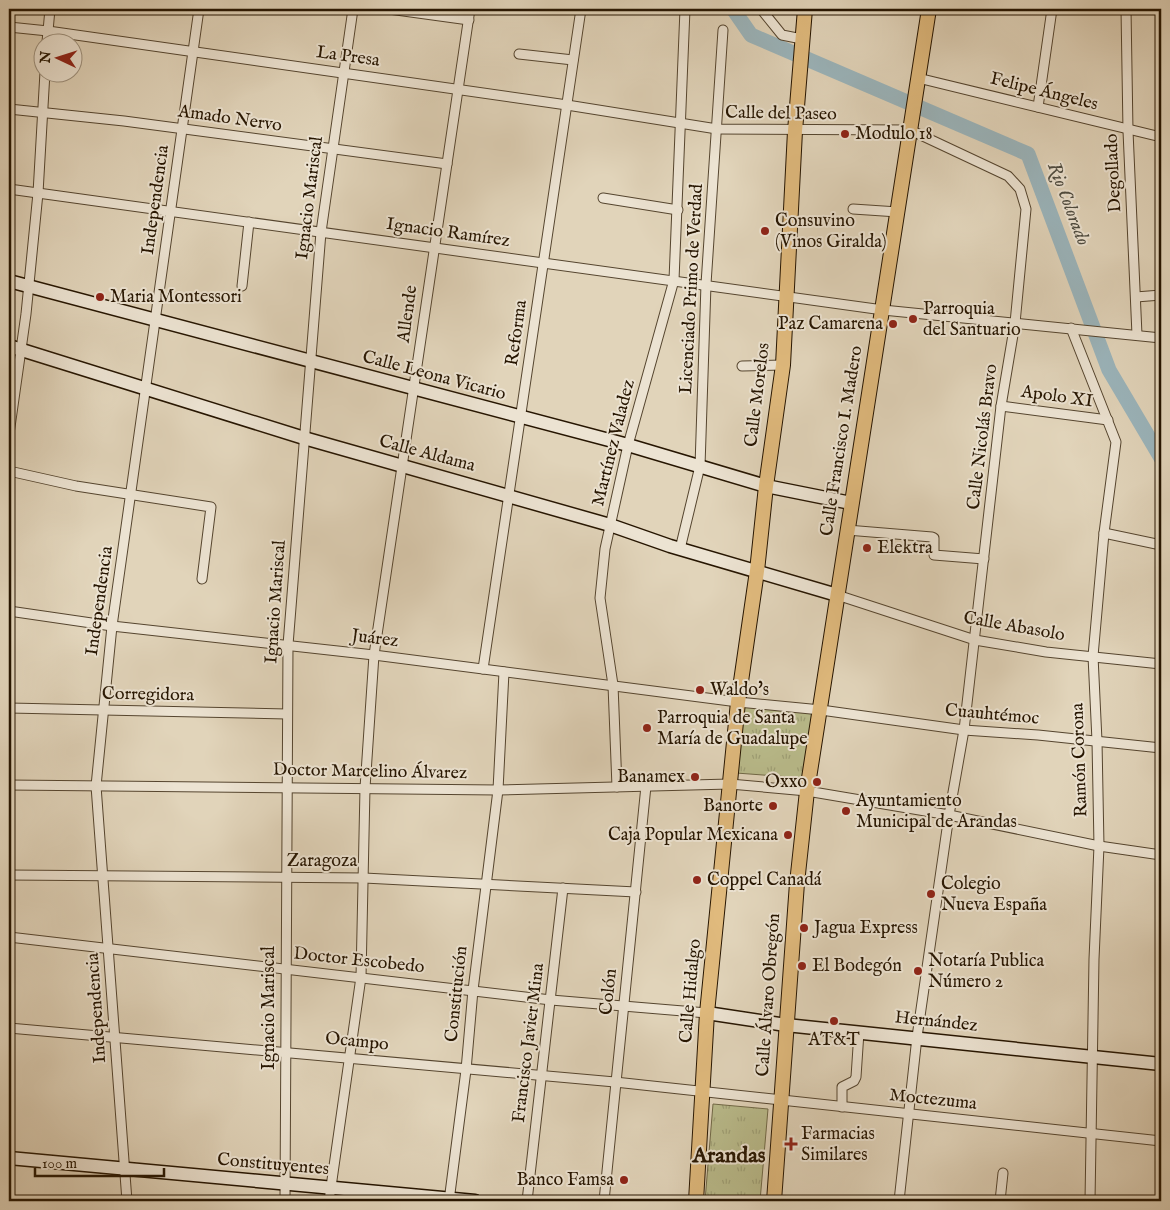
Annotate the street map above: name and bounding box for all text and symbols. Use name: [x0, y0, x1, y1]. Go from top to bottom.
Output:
north arrow: [32, 32, 82, 82]
street label: La Presa: [315, 41, 381, 73]
text: N: [37, 50, 55, 65]
street label: Felipe Ángeles: [988, 66, 1101, 117]
street label: Amado Nervo: [176, 100, 284, 138]
street label: Calle del Paseo: [725, 102, 837, 126]
place label: Modulo 18: [855, 123, 933, 146]
marker: Modulo 18: [839, 128, 851, 140]
street label: Degollado: [1100, 133, 1128, 213]
street label: Ignacio Mariscal: [291, 135, 329, 261]
street label: Independencia: [137, 143, 175, 256]
water label: Rio Colorado: [1041, 159, 1095, 249]
street label: Licenciado Primo de Verdad: [675, 183, 709, 395]
place label: Consuvino (Vinos Giralda): [775, 210, 887, 254]
street label: Ignacio Ramírez: [385, 213, 511, 253]
marker: Consuvino (Vinos Giralda): [759, 225, 771, 237]
street label: Allende: [392, 284, 423, 345]
place label: Maria Montessori: [110, 286, 242, 309]
marker: Maria Montessori: [94, 291, 106, 303]
street label: Reforma: [501, 298, 533, 367]
place label: Parroquia del Santuario: [923, 298, 1021, 342]
place label: Paz Camarena: [778, 313, 883, 336]
marker: Parroquia del Santuario: [907, 313, 919, 325]
marker: Paz Camarena: [887, 318, 899, 330]
street label: Calle Morelos: [740, 342, 776, 448]
street label: Calle Francisco I. Madero: [816, 344, 868, 538]
street label: Calle Leona Vicario: [360, 346, 509, 406]
street label: Calle Nicolás Bravo: [963, 362, 1003, 511]
street label: Martínez Valadez: [587, 377, 641, 509]
street label: Apolo XI: [1019, 380, 1095, 413]
street label: Calle Aldama: [376, 430, 478, 478]
place label: Elektra: [877, 537, 933, 560]
street label: Ignacio Mariscal: [260, 539, 292, 665]
marker: Elektra: [861, 542, 873, 554]
street label: Independencia: [81, 544, 119, 657]
street label: Calle Abasolo: [961, 607, 1067, 647]
street label: Juárez: [348, 624, 400, 653]
place label: Waldo's: [710, 679, 769, 702]
street label: Corregidora: [102, 683, 194, 707]
marker: Waldo's: [694, 684, 706, 696]
street label: Cuauhtémoc: [944, 699, 1040, 731]
street label: Ramón Corona: [1067, 702, 1093, 818]
place label: Parroquia de Santa María de Guadalupe: [657, 707, 808, 751]
marker: Parroquia de Santa María de Guadalupe: [641, 722, 653, 734]
street label: Doctor Marcelino Álvarez: [273, 757, 467, 785]
place label: Banamex: [617, 766, 685, 789]
marker: Banamex: [689, 771, 701, 783]
place label: Oxxo: [765, 771, 807, 794]
marker: Oxxo: [811, 776, 823, 788]
place label: Ayuntamiento Municipal de Arandas: [855, 790, 1017, 834]
place label: Banorte: [703, 795, 763, 818]
marker: Banorte: [767, 800, 779, 812]
marker: Ayuntamiento Municipal de Arandas: [840, 805, 852, 817]
place label: Caja Popular Mexicana: [608, 824, 778, 847]
marker: Caja Popular Mexicana: [782, 829, 794, 841]
street label: Zaragoza: [287, 850, 357, 873]
place label: Coppel Canadá: [707, 869, 822, 892]
place label: Colegio Nueva España: [941, 873, 1047, 917]
marker: Coppel Canadá: [691, 874, 703, 886]
marker: Colegio Nueva España: [925, 888, 937, 900]
street label: Calle Álvaro Obregón: [750, 912, 786, 1077]
place label: Jagua Express: [812, 917, 918, 940]
marker: Jagua Express: [798, 922, 810, 934]
street label: Calle Hidalgo: [675, 938, 707, 1044]
street label: Doctor Escobedo: [292, 943, 426, 979]
street label: Constitución: [441, 944, 474, 1043]
street label: Ignacio Mariscal: [258, 946, 281, 1070]
place label: Notaría Publica Número 2: [928, 950, 1045, 994]
street label: Independencia: [82, 952, 112, 1064]
place label: El Bodegón: [812, 955, 902, 978]
marker: El Bodegón: [796, 960, 808, 972]
street label: Francisco Javier Mina: [508, 962, 550, 1124]
marker: Notaría Publica Número 2: [912, 965, 924, 977]
street label: Colón: [595, 967, 623, 1016]
street label: Hernández: [893, 1006, 979, 1038]
marker: AT&T: [828, 1015, 840, 1027]
street label: Ocampo: [324, 1027, 390, 1057]
place label: AT&T: [807, 1029, 860, 1052]
street label: Moctezuma: [888, 1084, 978, 1116]
place label: Farmacias Similares: [801, 1123, 875, 1167]
marker: Farmacias Similares: [785, 1138, 797, 1150]
district label: Arandas: [691, 1142, 766, 1170]
scale bar: [35, 1145, 164, 1177]
street label: Constituyentes: [216, 1149, 330, 1181]
text: 100 m: [42, 1154, 78, 1173]
place label: Banco Famsa: [516, 1169, 614, 1192]
marker: Banco Famsa: [618, 1174, 630, 1186]

